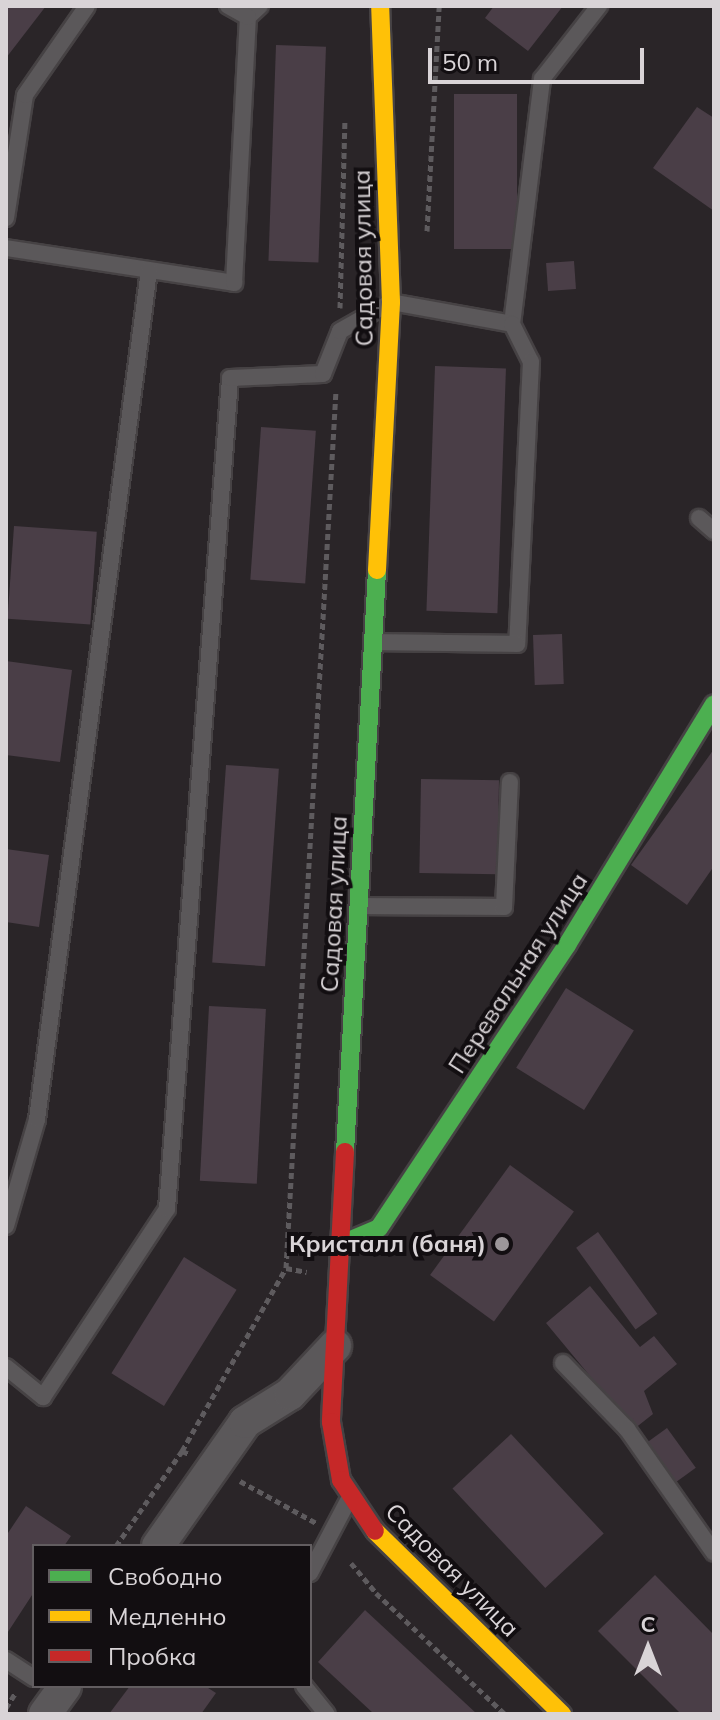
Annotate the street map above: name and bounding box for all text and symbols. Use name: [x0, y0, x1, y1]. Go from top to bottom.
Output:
scale bar: [432, 32, 648, 82]
text: 50 m: [442, 47, 498, 77]
street label: Садовая улица: [347, 169, 379, 347]
street label: Садовая улица: [315, 815, 353, 993]
street label: Перевальная улица: [442, 867, 594, 1079]
place label: Кристалл (баня): [289, 1230, 486, 1258]
marker: Кристалл (баня): [493, 1235, 511, 1253]
street label: Садовая улица: [379, 1497, 525, 1643]
legend: [32, 1544, 312, 1688]
text: Свободно: [108, 1561, 223, 1591]
text: Медленно: [108, 1601, 227, 1631]
north arrow: [608, 1608, 688, 1688]
text: С: [640, 1610, 656, 1638]
text: Пробка: [108, 1641, 196, 1671]

